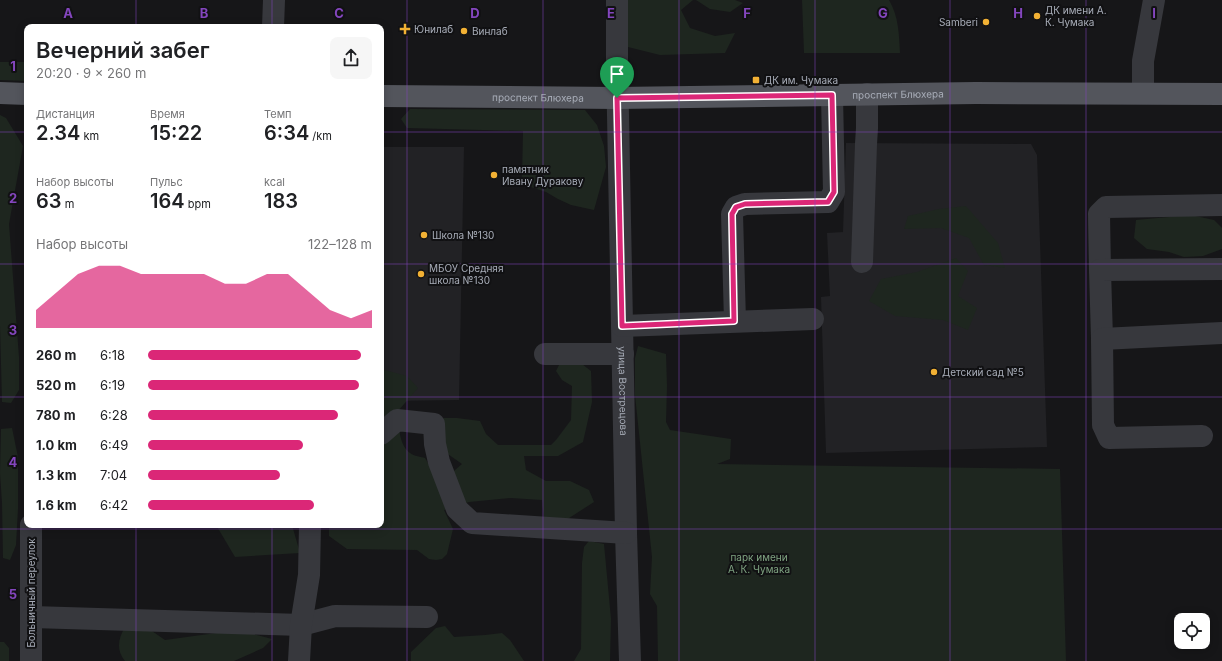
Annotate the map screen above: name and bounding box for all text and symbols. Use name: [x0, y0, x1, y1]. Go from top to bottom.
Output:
place label: ДК имени А. К. Чумака: [1045, 4, 1107, 28]
text: A: [63, 5, 73, 21]
text: B: [200, 5, 209, 21]
text: C: [334, 5, 344, 21]
text: D: [470, 5, 480, 21]
text: E: [607, 5, 615, 21]
text: F: [743, 5, 751, 21]
text: G: [878, 5, 888, 21]
text: H: [1013, 5, 1023, 21]
text: I: [1152, 5, 1156, 21]
marker: ДК имени А. К. Чумака: [1032, 11, 1042, 21]
place label: Samberi: [939, 16, 978, 28]
marker: Samberi: [981, 17, 991, 27]
marker: Юнилаб: [399, 23, 411, 35]
place label: Юнилаб: [414, 23, 453, 35]
place label: Винлаб: [472, 25, 508, 37]
marker: Винлаб: [459, 26, 469, 36]
text: Вечерний забег: [36, 37, 210, 63]
button: share: [330, 37, 372, 79]
pin: [600, 57, 634, 98]
text: 1: [10, 58, 16, 74]
icon: arrive: [606, 63, 628, 85]
text: 20:20 · 9 × 260 m: [36, 65, 146, 81]
place label: ДК им. Чумака: [764, 74, 838, 86]
marker: ДК им. Чумака: [751, 75, 761, 85]
street label: проспект Блюхера: [852, 87, 944, 101]
street label: проспект Блюхера: [492, 91, 584, 104]
text: Дистанция: [36, 107, 95, 121]
text: Время: [150, 107, 185, 121]
text: Темп: [264, 107, 292, 121]
text: 2.34: [36, 121, 80, 145]
text: 15:22: [150, 121, 202, 145]
text: 6:34: [264, 121, 309, 145]
text: km: [80, 129, 99, 143]
text: /km: [309, 129, 332, 143]
place label: памятник Ивану Дуракову: [502, 163, 584, 187]
marker: памятник Ивану Дуракову: [489, 170, 499, 180]
text: Набор высоты: [36, 175, 114, 189]
text: Пульс: [150, 175, 183, 189]
text: kcal: [264, 175, 285, 189]
text: 63: [36, 189, 62, 213]
text: 164: [150, 189, 185, 213]
text: 183: [264, 189, 298, 213]
text: 2: [9, 190, 17, 206]
text: m: [62, 197, 74, 211]
text: bpm: [185, 197, 211, 211]
place label: Школа №130: [432, 229, 494, 241]
marker: Школа №130: [419, 230, 429, 240]
text: Набор высоты: [36, 236, 128, 252]
text: 122–128 m: [308, 236, 372, 252]
place label: МБОУ Средняя школа №130: [429, 262, 503, 286]
marker: МБОУ Средняя школа №130: [416, 269, 426, 279]
text: 3: [9, 322, 17, 338]
street label: улица Вострецова: [616, 346, 630, 436]
text: 260 m: [36, 347, 76, 363]
text: 6:18: [100, 347, 125, 363]
place label: Детский сад №5: [942, 366, 1024, 378]
marker: Детский сад №5: [929, 367, 939, 377]
text: 520 m: [36, 377, 76, 393]
text: 6:19: [100, 377, 125, 393]
text: 780 m: [36, 407, 76, 423]
text: 6:28: [100, 407, 128, 423]
text: 1.0 km: [36, 437, 77, 453]
text: 6:49: [100, 437, 128, 453]
text: 4: [9, 454, 18, 470]
text: 1.3 km: [36, 467, 77, 483]
text: 7:04: [100, 467, 127, 483]
text: 1.6 km: [36, 497, 77, 513]
text: 6:42: [100, 497, 128, 513]
street label: Больничный переулок: [25, 538, 37, 648]
park label: парк имени А. К. Чумака: [728, 551, 790, 575]
text: 5: [9, 586, 17, 602]
map controls: [1174, 613, 1210, 649]
button: locate: [1174, 613, 1210, 649]

